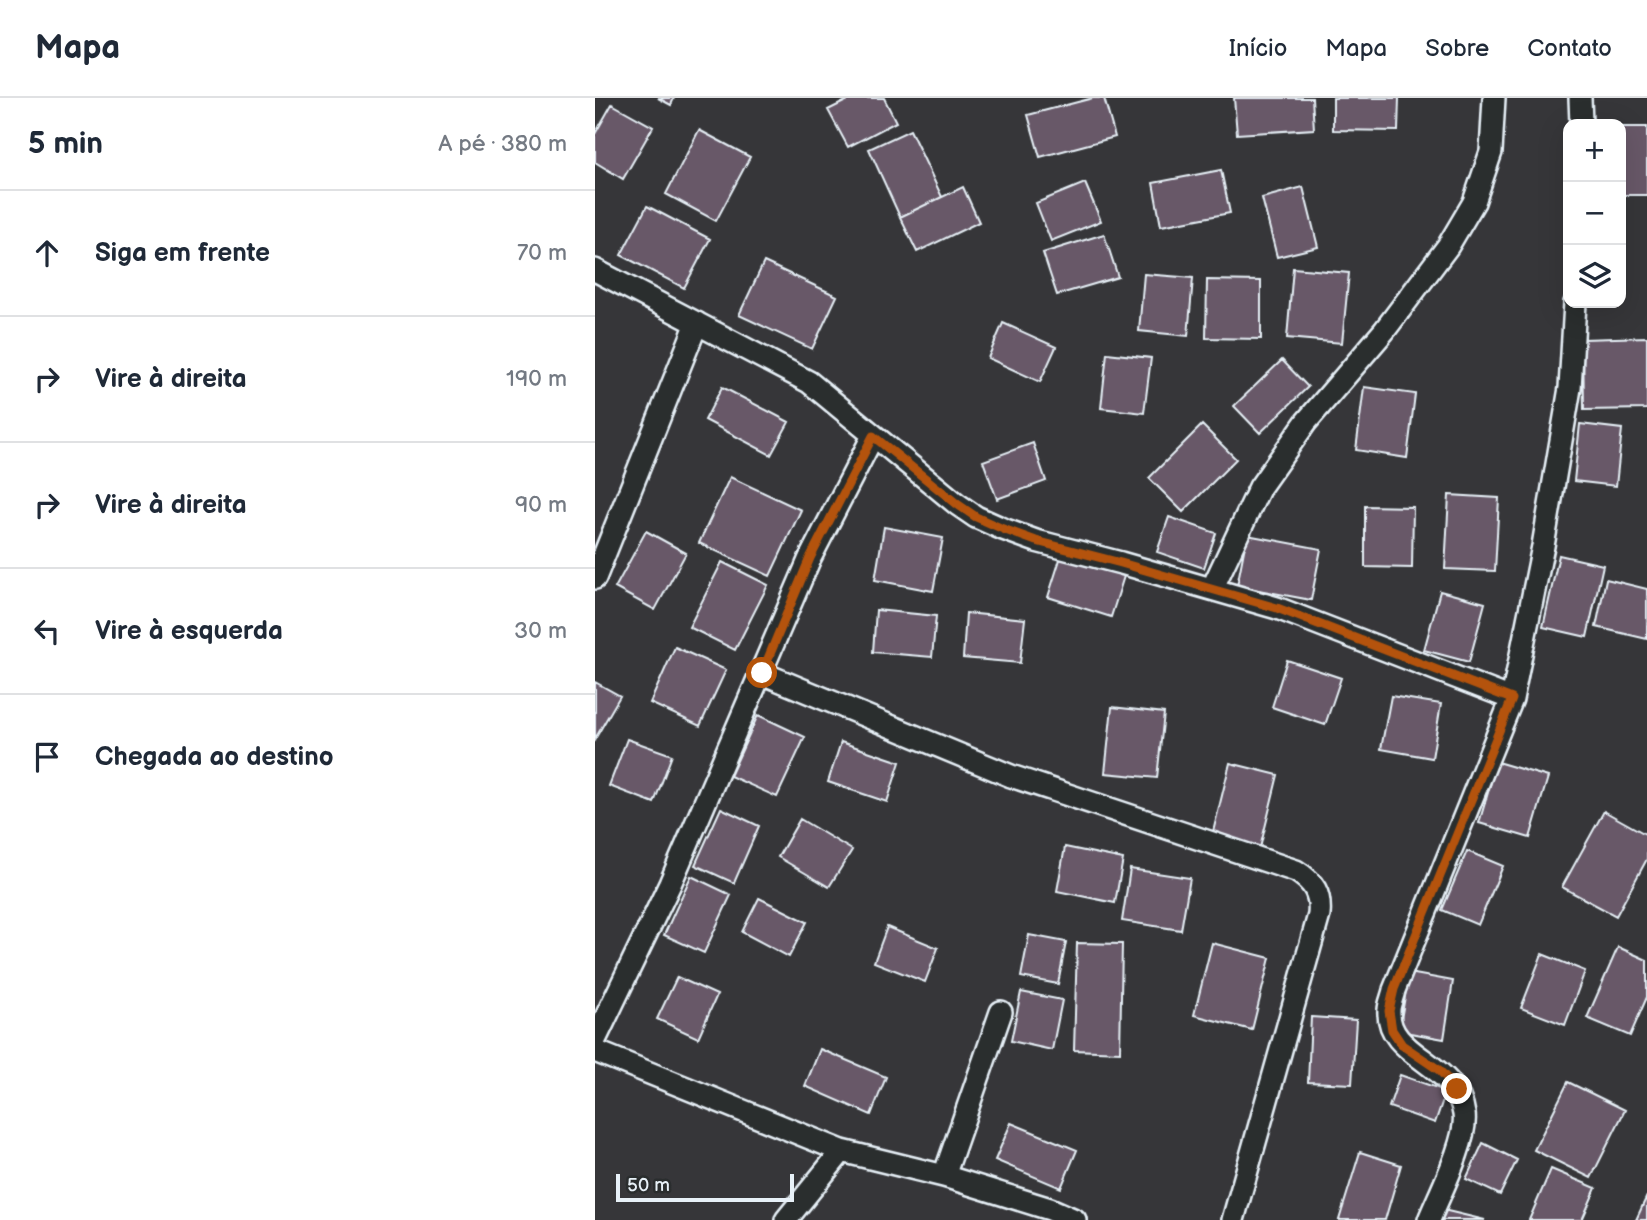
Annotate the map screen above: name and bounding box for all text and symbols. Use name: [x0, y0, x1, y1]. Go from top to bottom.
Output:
text: Mapa: [35, 28, 120, 68]
text: Início: [1229, 34, 1287, 63]
text: Mapa: [1325, 34, 1387, 63]
text: Sobre: [1425, 34, 1489, 63]
text: Contato: [1527, 34, 1612, 63]
map controls: [1563, 119, 1626, 308]
button: +: [1563, 119, 1626, 182]
text: 5 min: [28, 126, 103, 162]
text: A pé · 380 m: [438, 130, 567, 158]
button: −: [1563, 182, 1626, 245]
icon: ahead: [28, 234, 66, 272]
text: Siga em frente: [95, 238, 270, 269]
text: 70 m: [517, 239, 567, 267]
button: layers: [1563, 245, 1626, 308]
icon: right: [28, 360, 66, 398]
text: Vire à direita: [95, 364, 247, 395]
text: 190 m: [506, 365, 567, 393]
icon: right: [28, 486, 66, 524]
text: Vire à direita: [95, 490, 247, 521]
text: 90 m: [515, 491, 567, 519]
icon: left: [28, 612, 66, 650]
text: Vire à esquerda: [95, 616, 283, 647]
text: 30 m: [514, 617, 567, 645]
route start: [746, 657, 777, 688]
icon: arrive: [28, 738, 66, 776]
text: Chegada ao destino: [95, 742, 333, 773]
route end: [1441, 1073, 1472, 1104]
scale bar: [616, 1171, 795, 1203]
text: 50 m: [627, 1174, 670, 1197]

